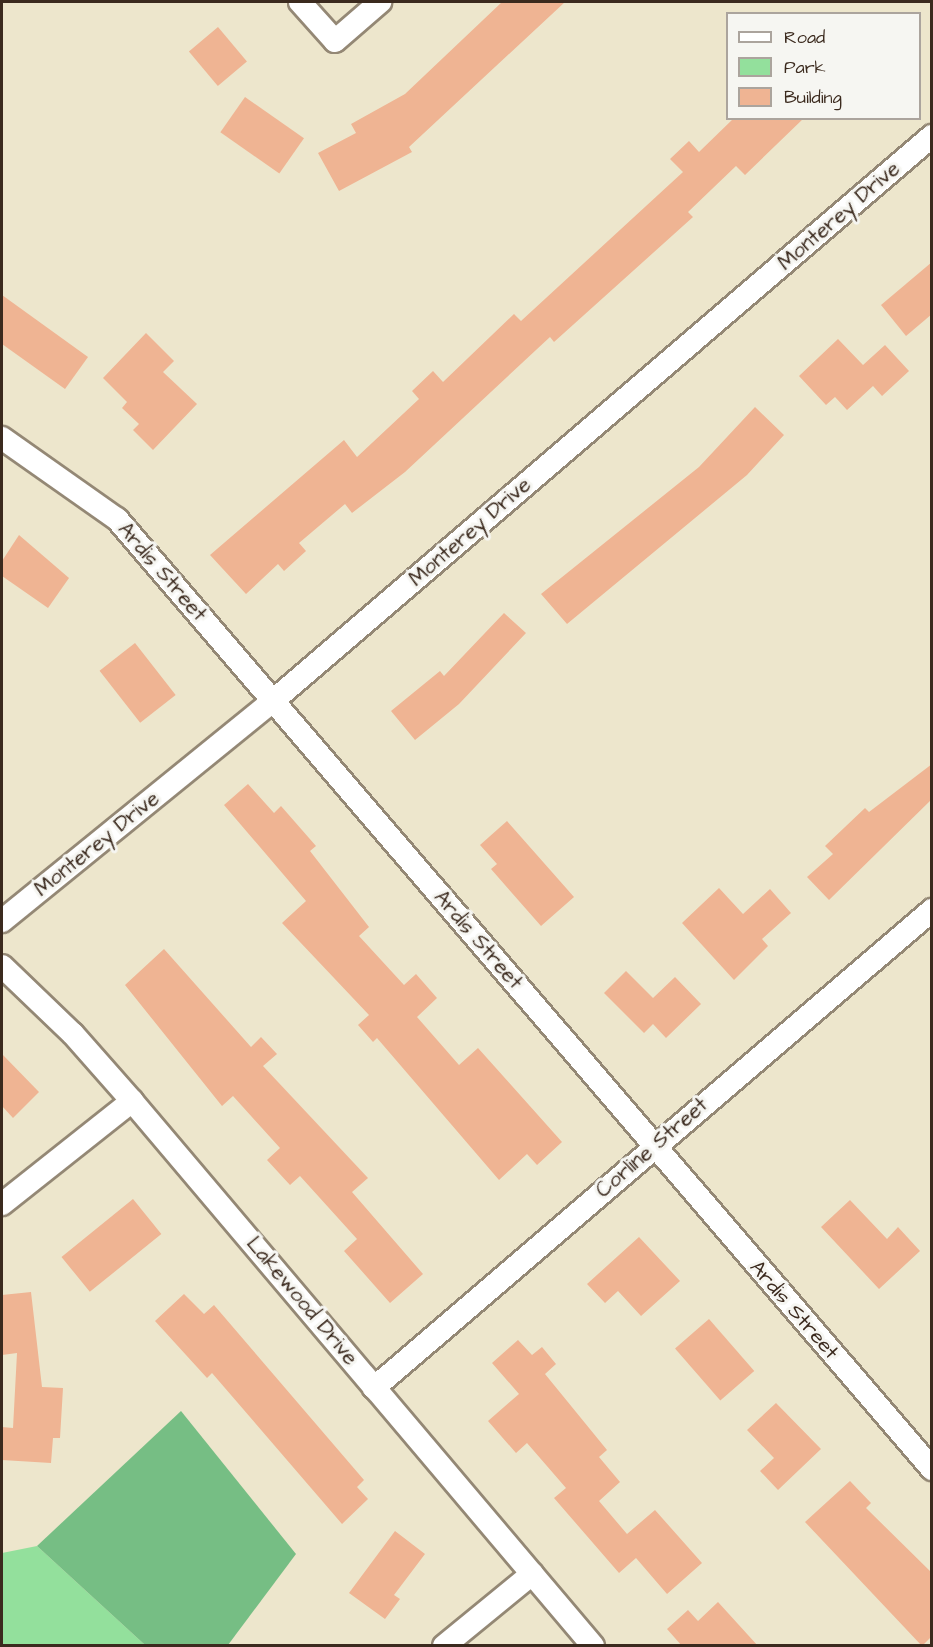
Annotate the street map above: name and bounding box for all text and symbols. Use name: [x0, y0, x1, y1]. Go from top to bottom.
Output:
legend: [726, 12, 921, 120]
text: Road: [784, 25, 825, 50]
text: Park: [784, 55, 826, 80]
text: Building: [784, 85, 842, 110]
street label: Monterey Drive: [773, 156, 905, 276]
street label: Monterey Drive: [404, 472, 536, 592]
street label: Ardis Street: [112, 517, 212, 627]
street label: Monterey Drive: [30, 786, 164, 902]
street label: Ardis Street: [428, 885, 528, 995]
street label: Corline Street: [591, 1093, 713, 1203]
street label: Lakewood Drive: [241, 1232, 363, 1370]
street label: Ardis Street: [744, 1255, 844, 1365]

